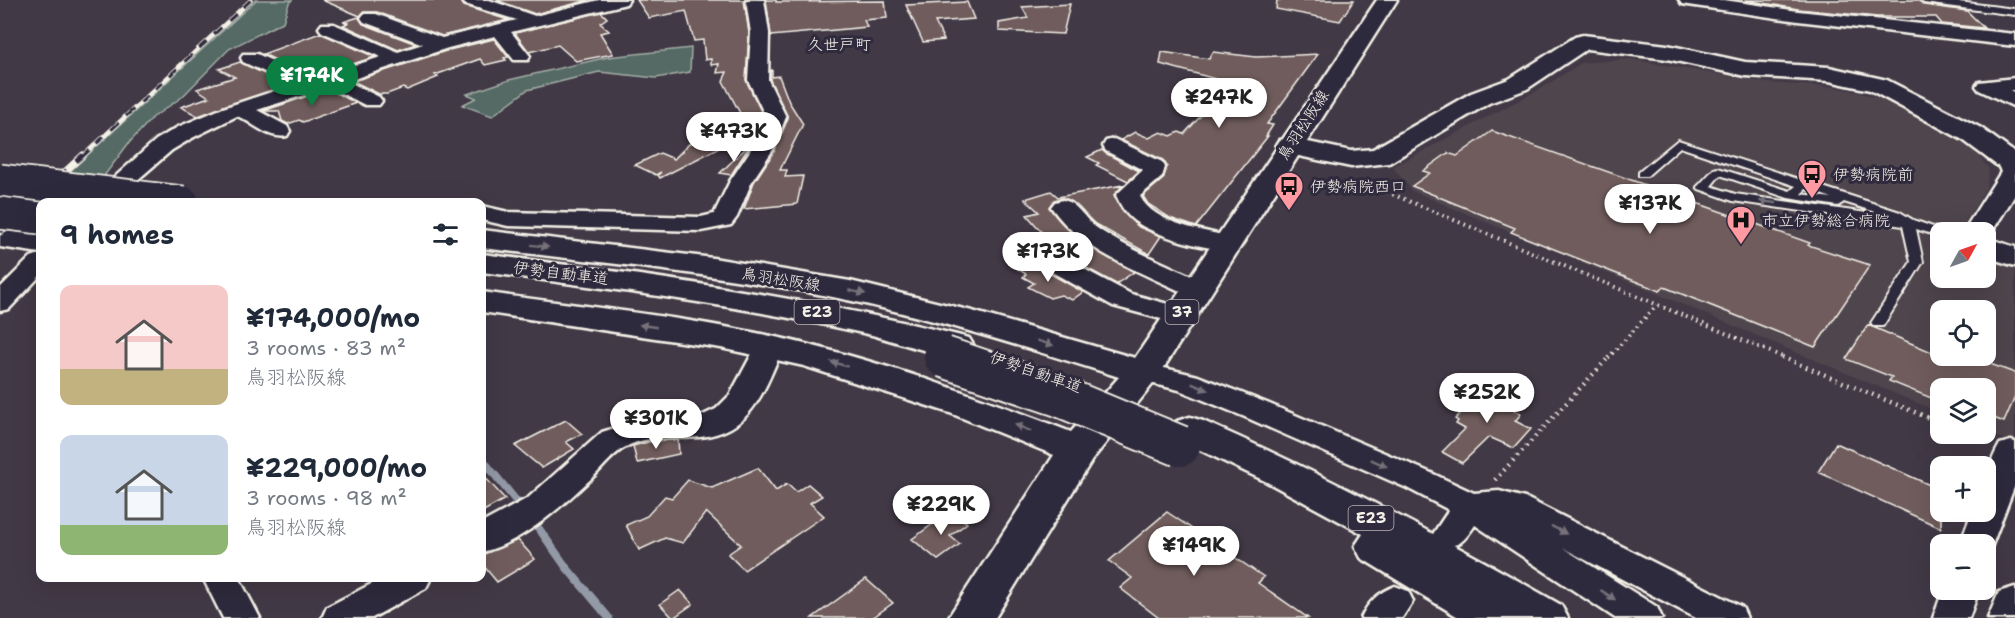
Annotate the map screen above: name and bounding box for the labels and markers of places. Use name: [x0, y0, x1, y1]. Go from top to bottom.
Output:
pin: ¥174K: [270, 56, 354, 107]
pin: ¥247K: [1177, 78, 1261, 129]
pin: ¥473K: [692, 112, 776, 163]
bus stop icon: 伊勢病院前: [1796, 158, 1828, 200]
place label: 伊勢病院前: [1833, 164, 1913, 185]
bus stop icon: 伊勢病院西口: [1273, 170, 1305, 212]
place label: 伊勢病院西口: [1310, 176, 1406, 197]
pin: ¥137K: [1608, 184, 1692, 235]
hospital icon: 市立伊勢総合病院: [1725, 204, 1757, 246]
place label: 市立伊勢総合病院: [1762, 210, 1890, 231]
pin: ¥173K: [1006, 232, 1090, 283]
pin: ¥252K: [1445, 373, 1529, 424]
pin: ¥301K: [614, 399, 698, 450]
pin: ¥229K: [899, 485, 983, 536]
pin: ¥149K: [1152, 526, 1236, 577]

